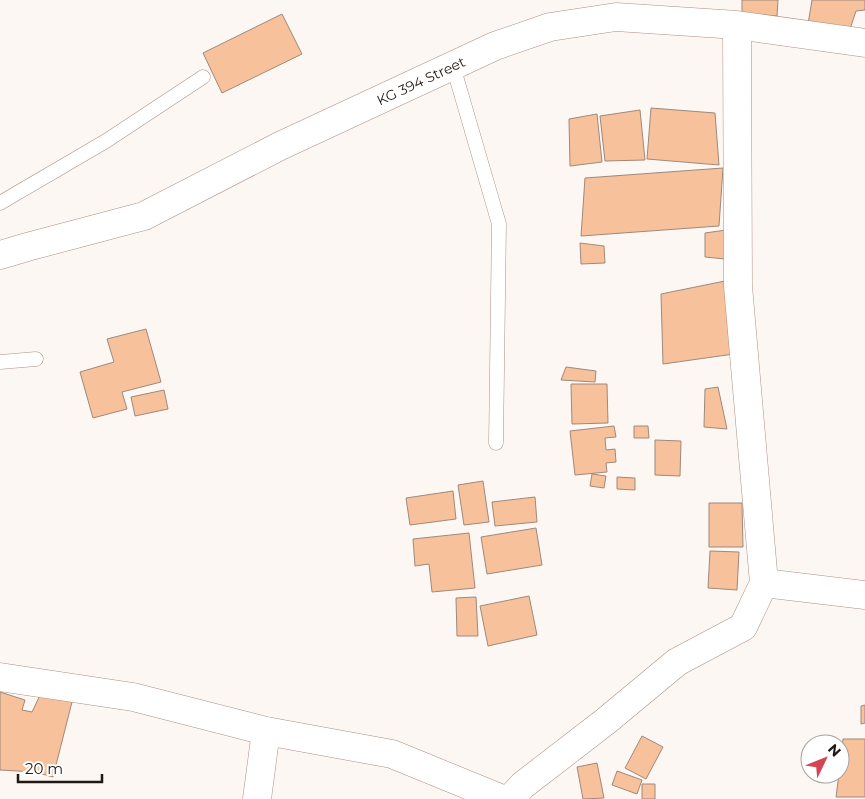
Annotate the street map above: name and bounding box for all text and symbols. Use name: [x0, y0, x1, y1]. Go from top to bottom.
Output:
street label: KG 394 Street: [374, 53, 468, 109]
north arrow: [800, 734, 850, 784]
text: N: [824, 740, 845, 760]
scale bar: [18, 752, 101, 784]
text: 20 m: [25, 759, 63, 778]

